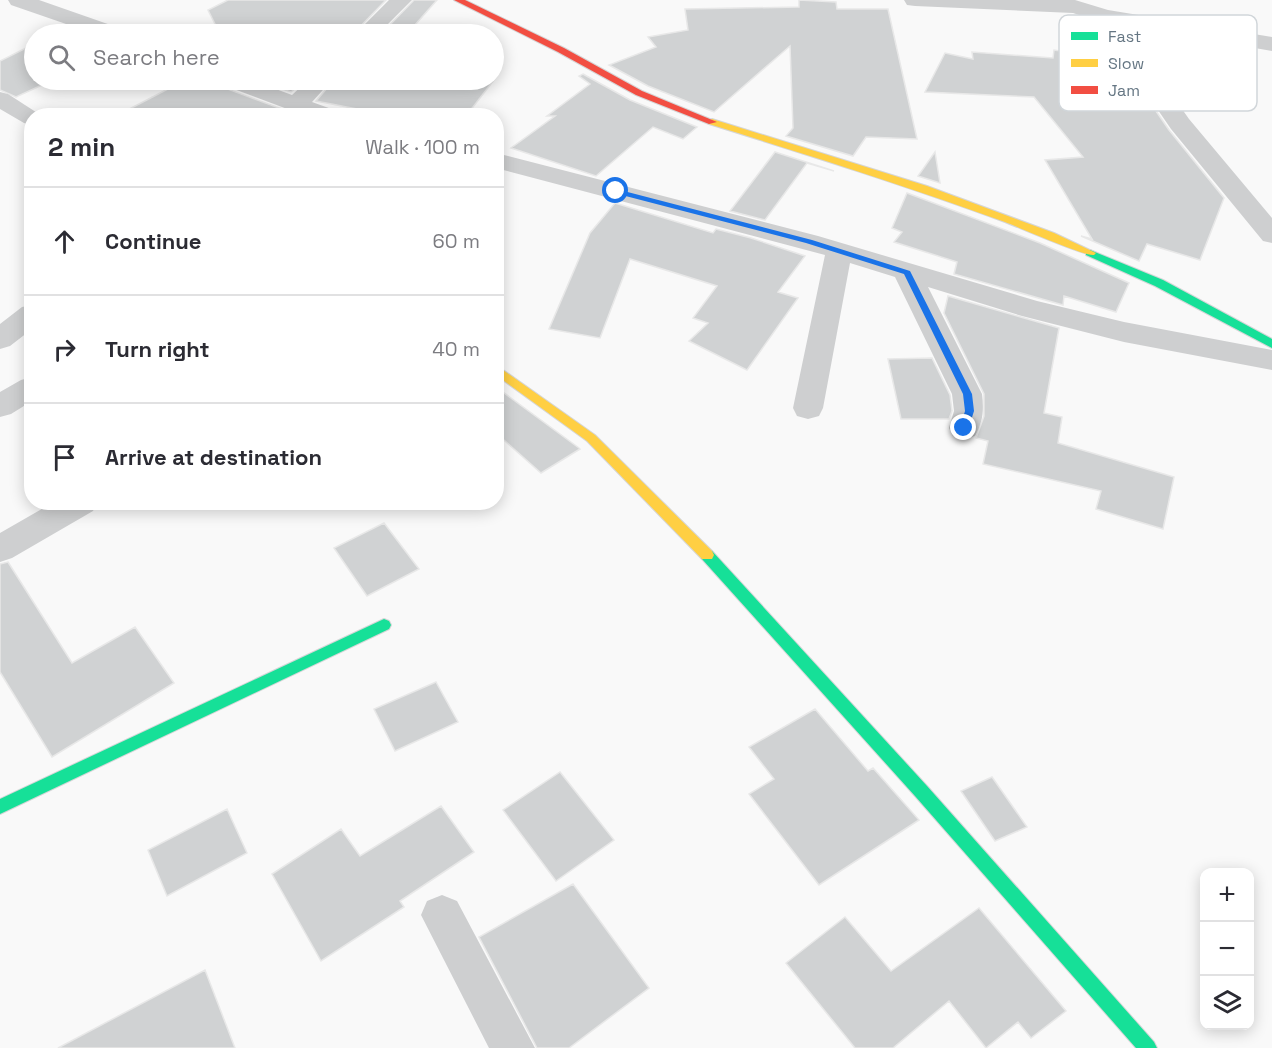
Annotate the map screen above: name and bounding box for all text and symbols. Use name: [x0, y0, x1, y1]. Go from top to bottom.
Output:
legend: [1059, 15, 1257, 111]
search box: [24, 24, 504, 90]
text: Fast: [1108, 26, 1141, 47]
icon: search: [45, 41, 78, 74]
text: Search here: [93, 43, 220, 71]
text: Slow: [1108, 53, 1144, 74]
text: Jam: [1108, 80, 1140, 101]
text: 2 min: [48, 130, 115, 164]
text: Walk · 100 m: [365, 134, 480, 160]
route start: [602, 177, 628, 203]
icon: ahead: [48, 225, 81, 258]
text: Continue: [105, 227, 201, 255]
text: 60 m: [433, 228, 480, 254]
icon: right: [48, 333, 81, 366]
text: Turn right: [105, 335, 210, 363]
text: 40 m: [432, 336, 480, 362]
route end: [950, 414, 976, 440]
icon: arrive: [48, 441, 81, 474]
text: Arrive at destination: [105, 443, 322, 471]
map controls: [1200, 868, 1254, 1030]
button: +: [1200, 868, 1254, 922]
button: −: [1200, 922, 1254, 976]
button: layers: [1200, 976, 1254, 1030]

